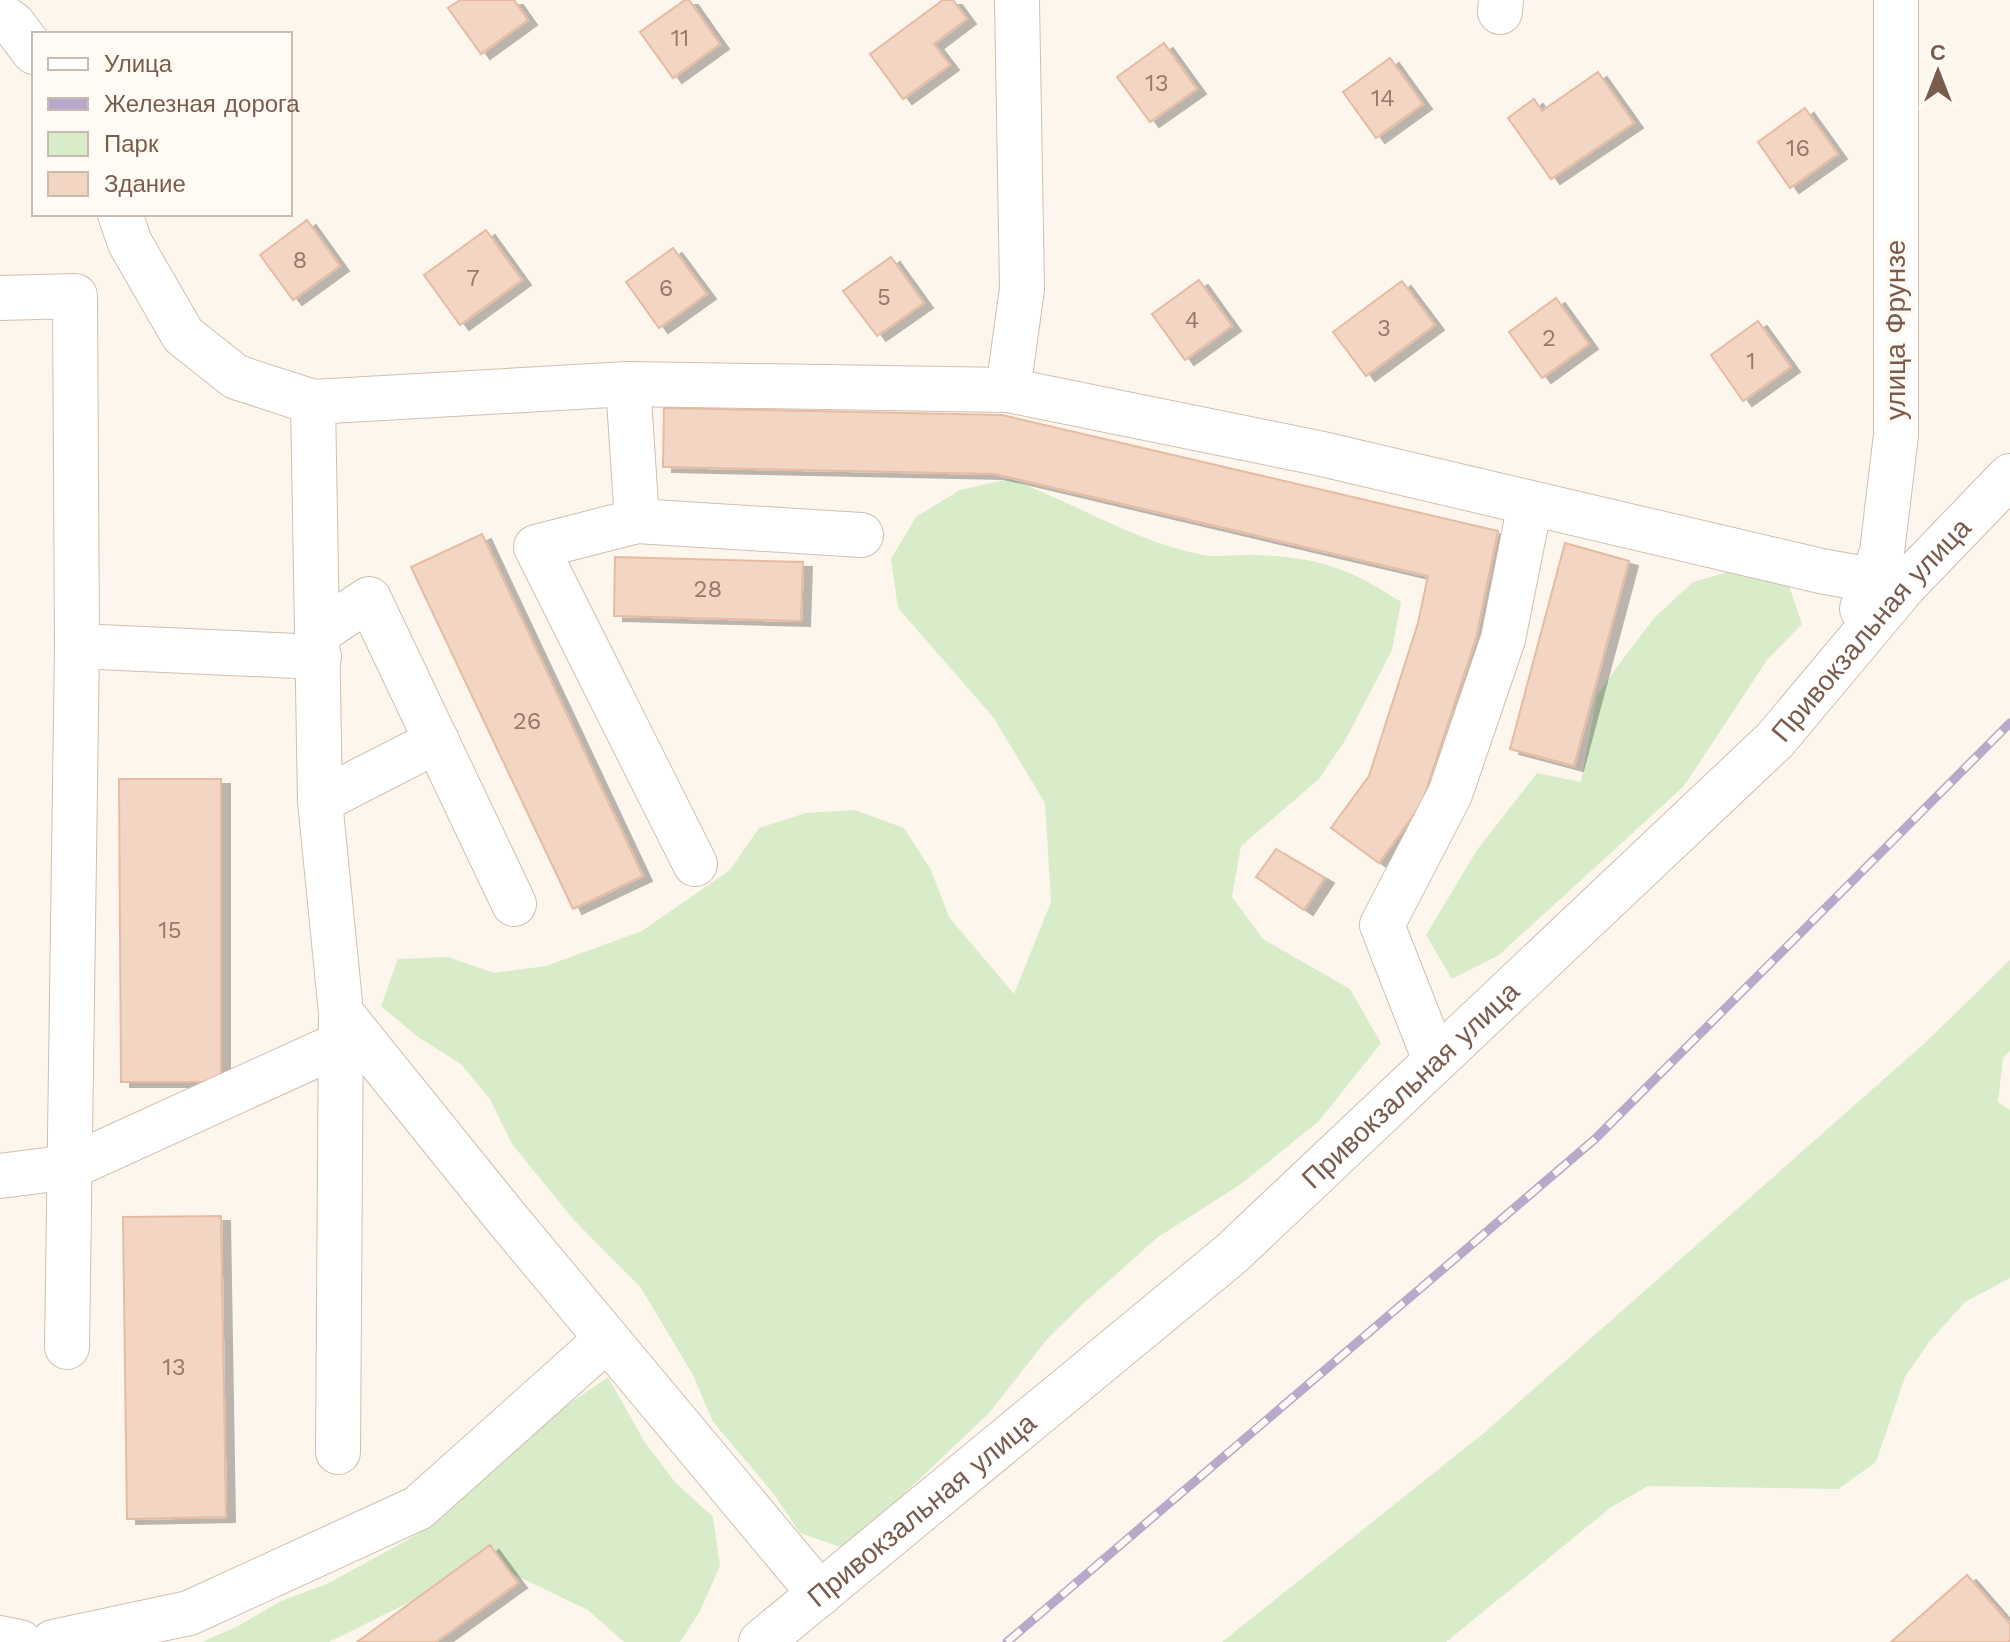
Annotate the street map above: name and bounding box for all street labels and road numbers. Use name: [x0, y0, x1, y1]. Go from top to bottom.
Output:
street label: улица Фрунзе: [1879, 240, 1912, 420]
street label: Привокзальная улица: [1764, 511, 1977, 748]
street label: Привокзальная улица: [1295, 974, 1526, 1195]
street label: Привокзальная улица: [801, 1405, 1043, 1613]

